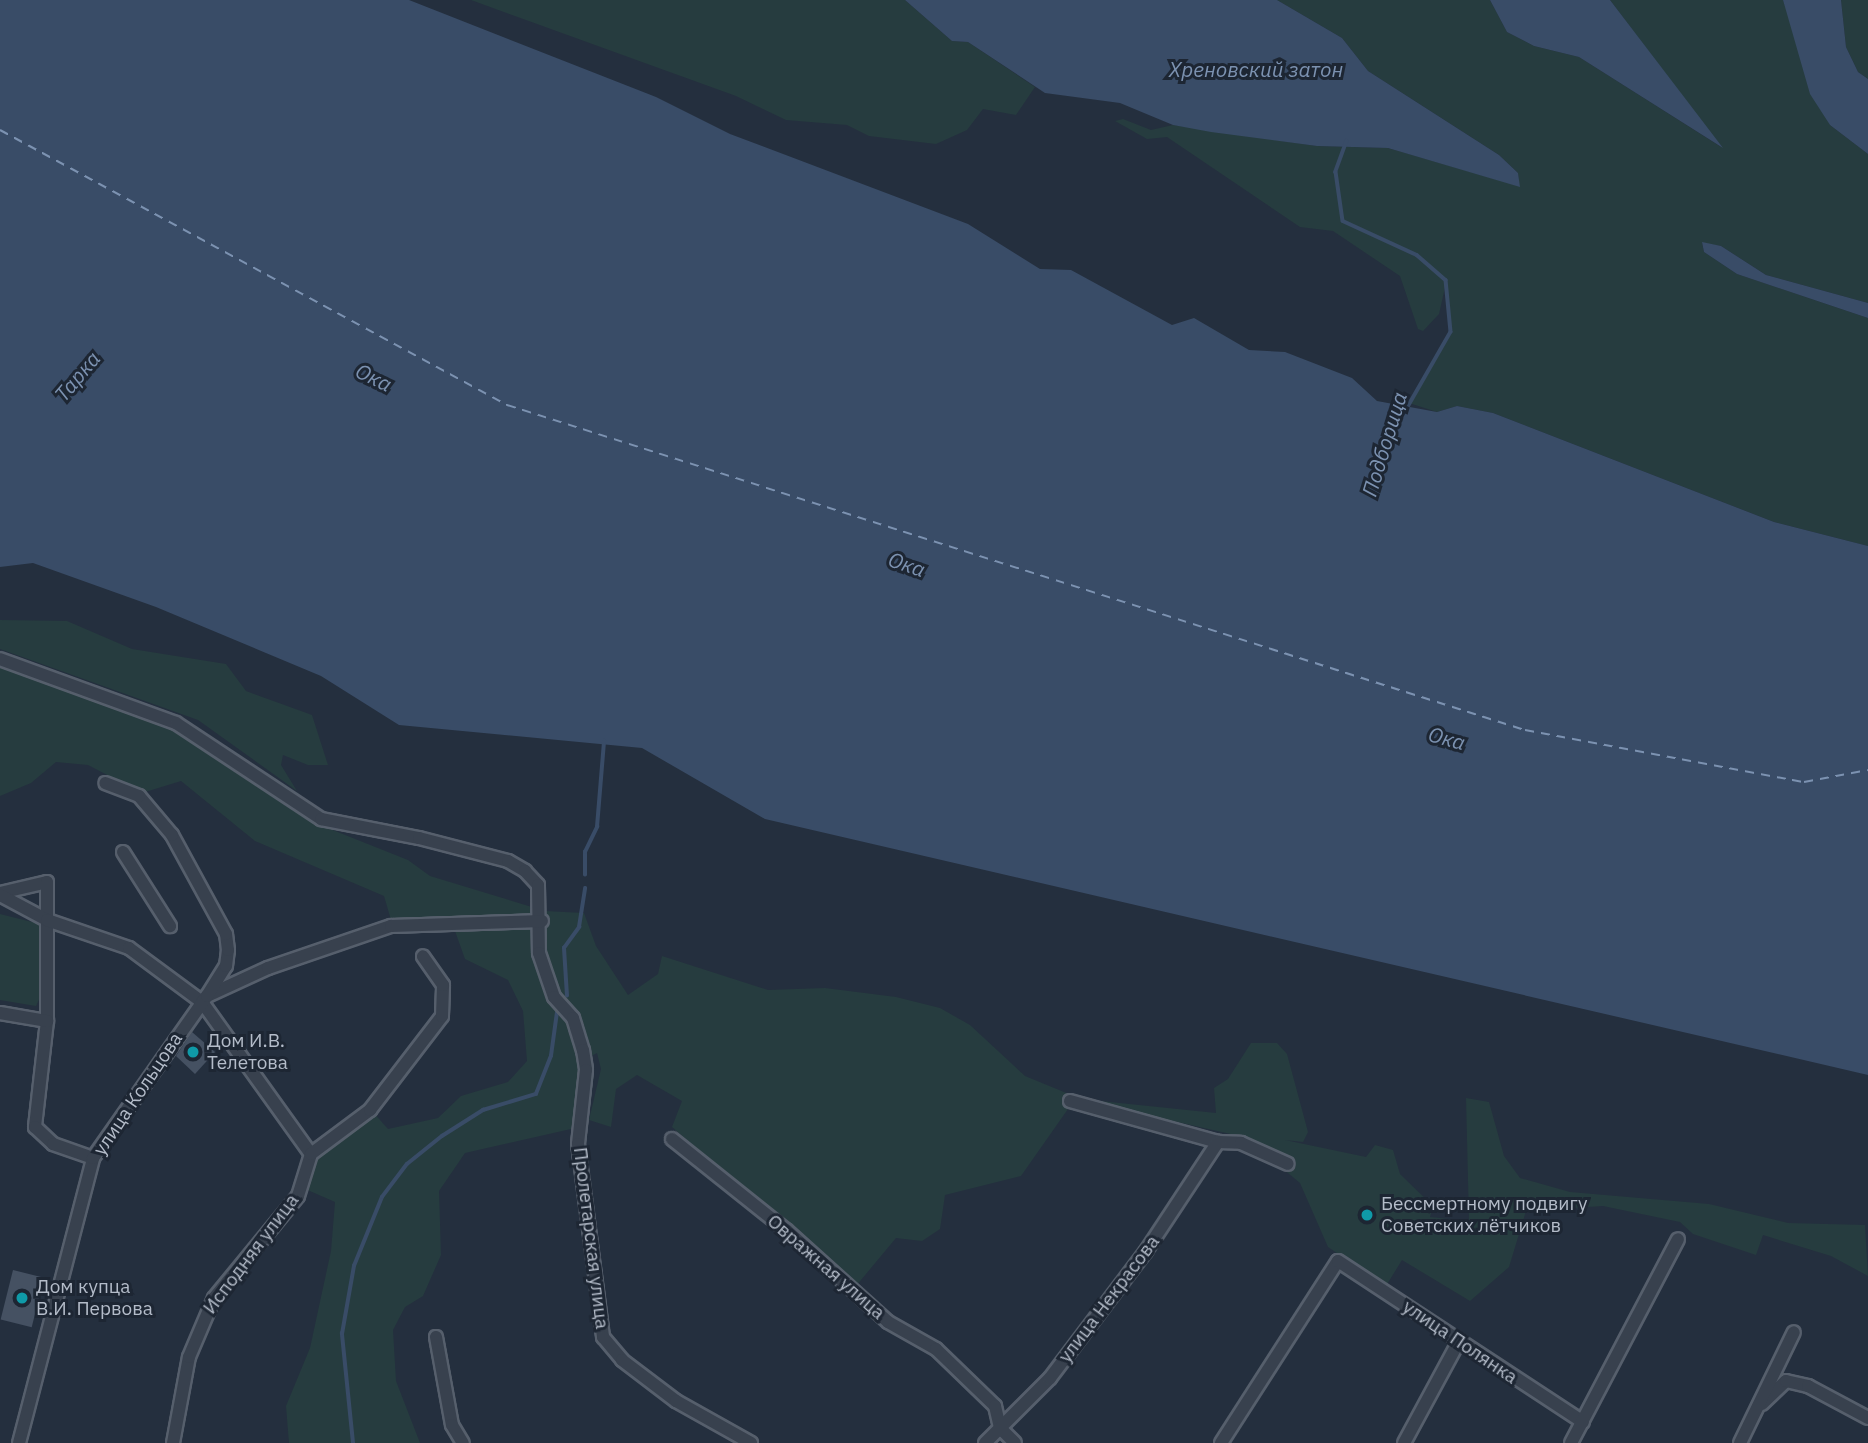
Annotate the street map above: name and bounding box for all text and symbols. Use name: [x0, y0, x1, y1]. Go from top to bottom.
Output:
water label: Хреновский затон: [1169, 56, 1343, 82]
water label: Тарка: [49, 346, 105, 406]
water label: Ока: [352, 358, 396, 396]
water label: Подборица: [1356, 389, 1412, 499]
water label: Ока: [885, 546, 929, 582]
water label: Ока: [1426, 721, 1468, 755]
street label: улица Кольцова: [89, 1028, 187, 1160]
place label: Дом И.В. Телетова: [207, 1030, 288, 1074]
marker: Дом И.В. Телетова: [185, 1044, 201, 1060]
street label: Пролетарская улица: [569, 1146, 613, 1330]
street label: Исподняя улица: [198, 1189, 304, 1319]
place label: Бессмертному подвигу Советских лётчиков: [1381, 1193, 1587, 1237]
marker: Бессмертному подвигу Советских лётчиков: [1359, 1207, 1375, 1223]
street label: Овражная улица: [763, 1210, 889, 1324]
street label: улица Некрасова: [1054, 1231, 1164, 1367]
place label: Дом купца В.И. Первова: [36, 1276, 153, 1320]
marker: Дом купца В.И. Первова: [14, 1290, 30, 1306]
street label: улица Полянка: [1398, 1295, 1522, 1389]

